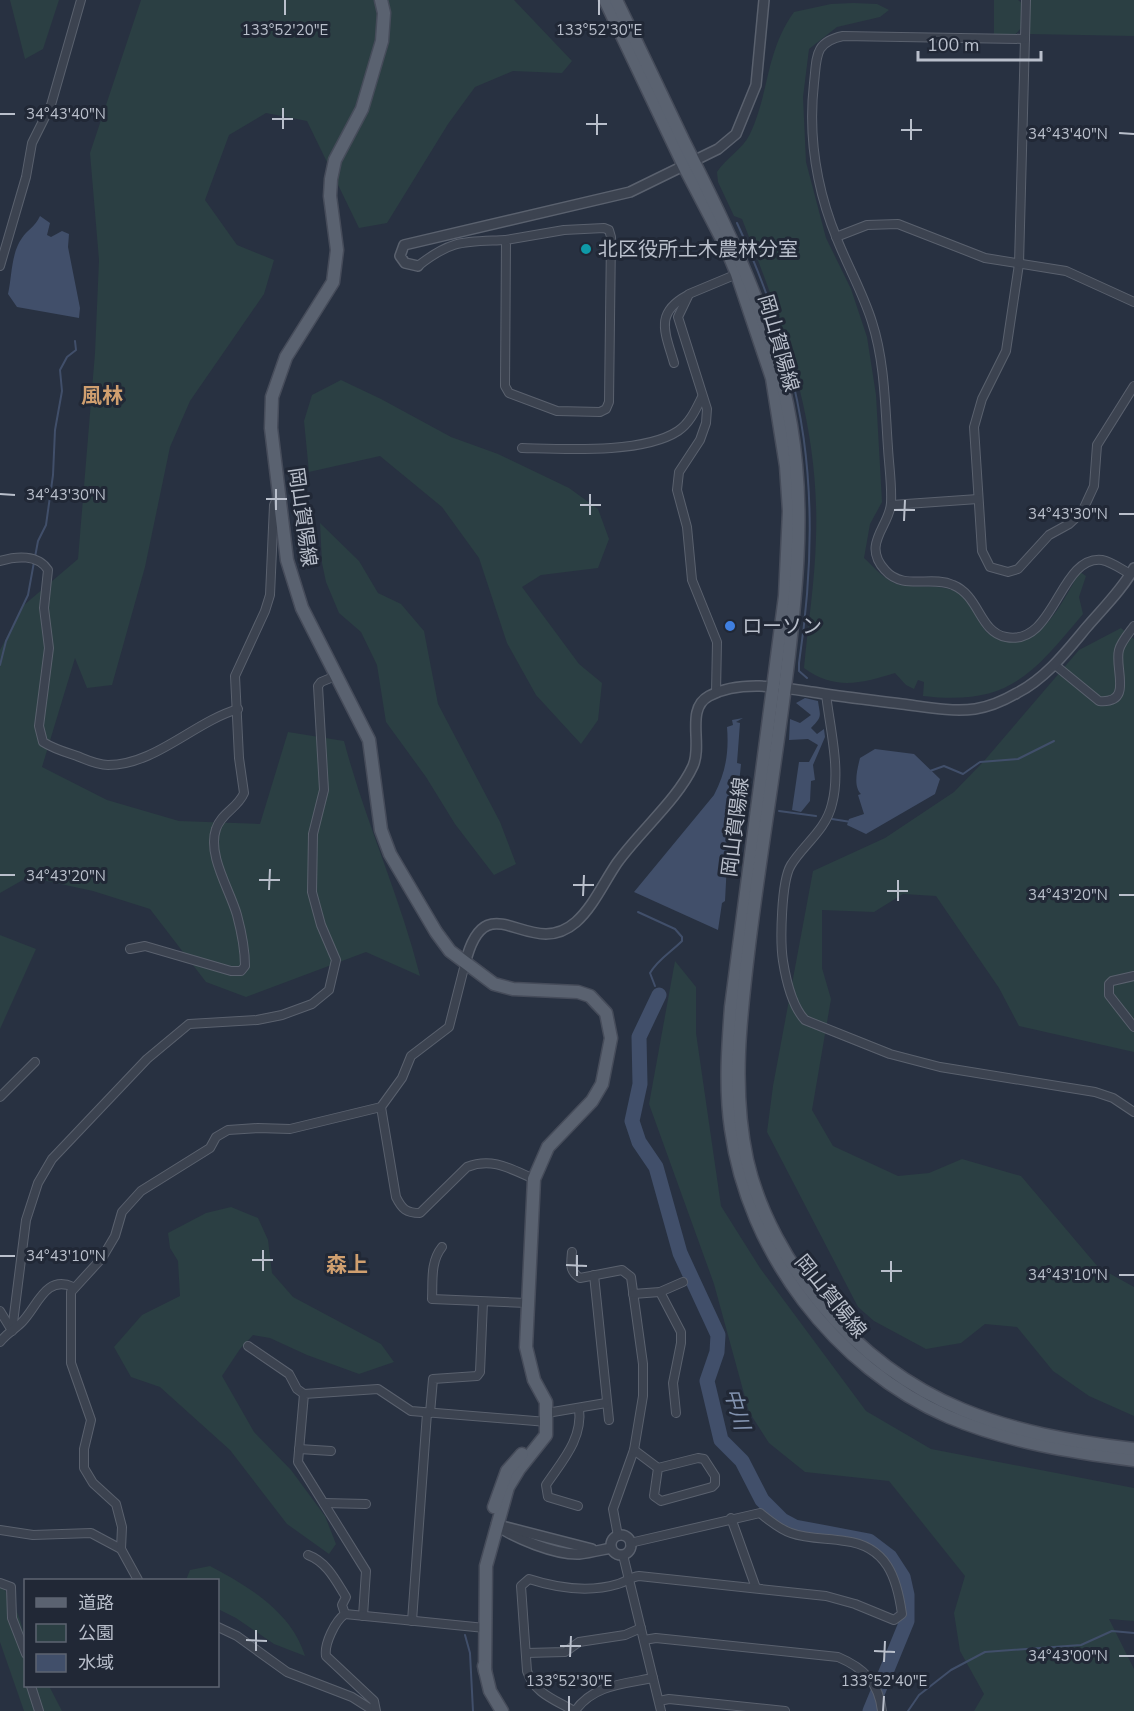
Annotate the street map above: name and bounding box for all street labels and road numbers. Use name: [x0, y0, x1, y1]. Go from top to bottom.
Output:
street label: 岡山賀陽線: [752, 291, 805, 395]
street label: 岡山賀陽線: [282, 466, 323, 568]
street label: 岡山賀陽線: [716, 776, 755, 878]
street label: 岡山賀陽線: [789, 1249, 873, 1344]

